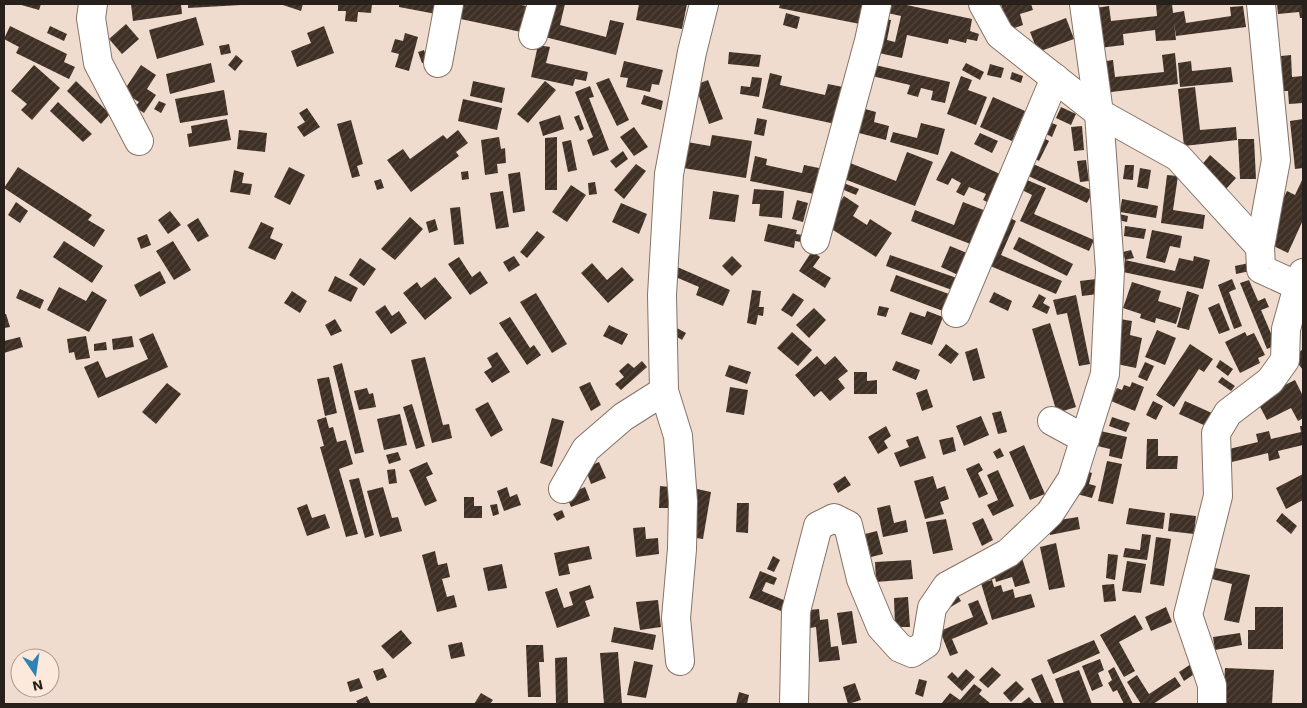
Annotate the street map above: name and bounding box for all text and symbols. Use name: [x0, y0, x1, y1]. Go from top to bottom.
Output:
north arrow: [10, 648, 60, 698]
text: N: [31, 677, 45, 695]

